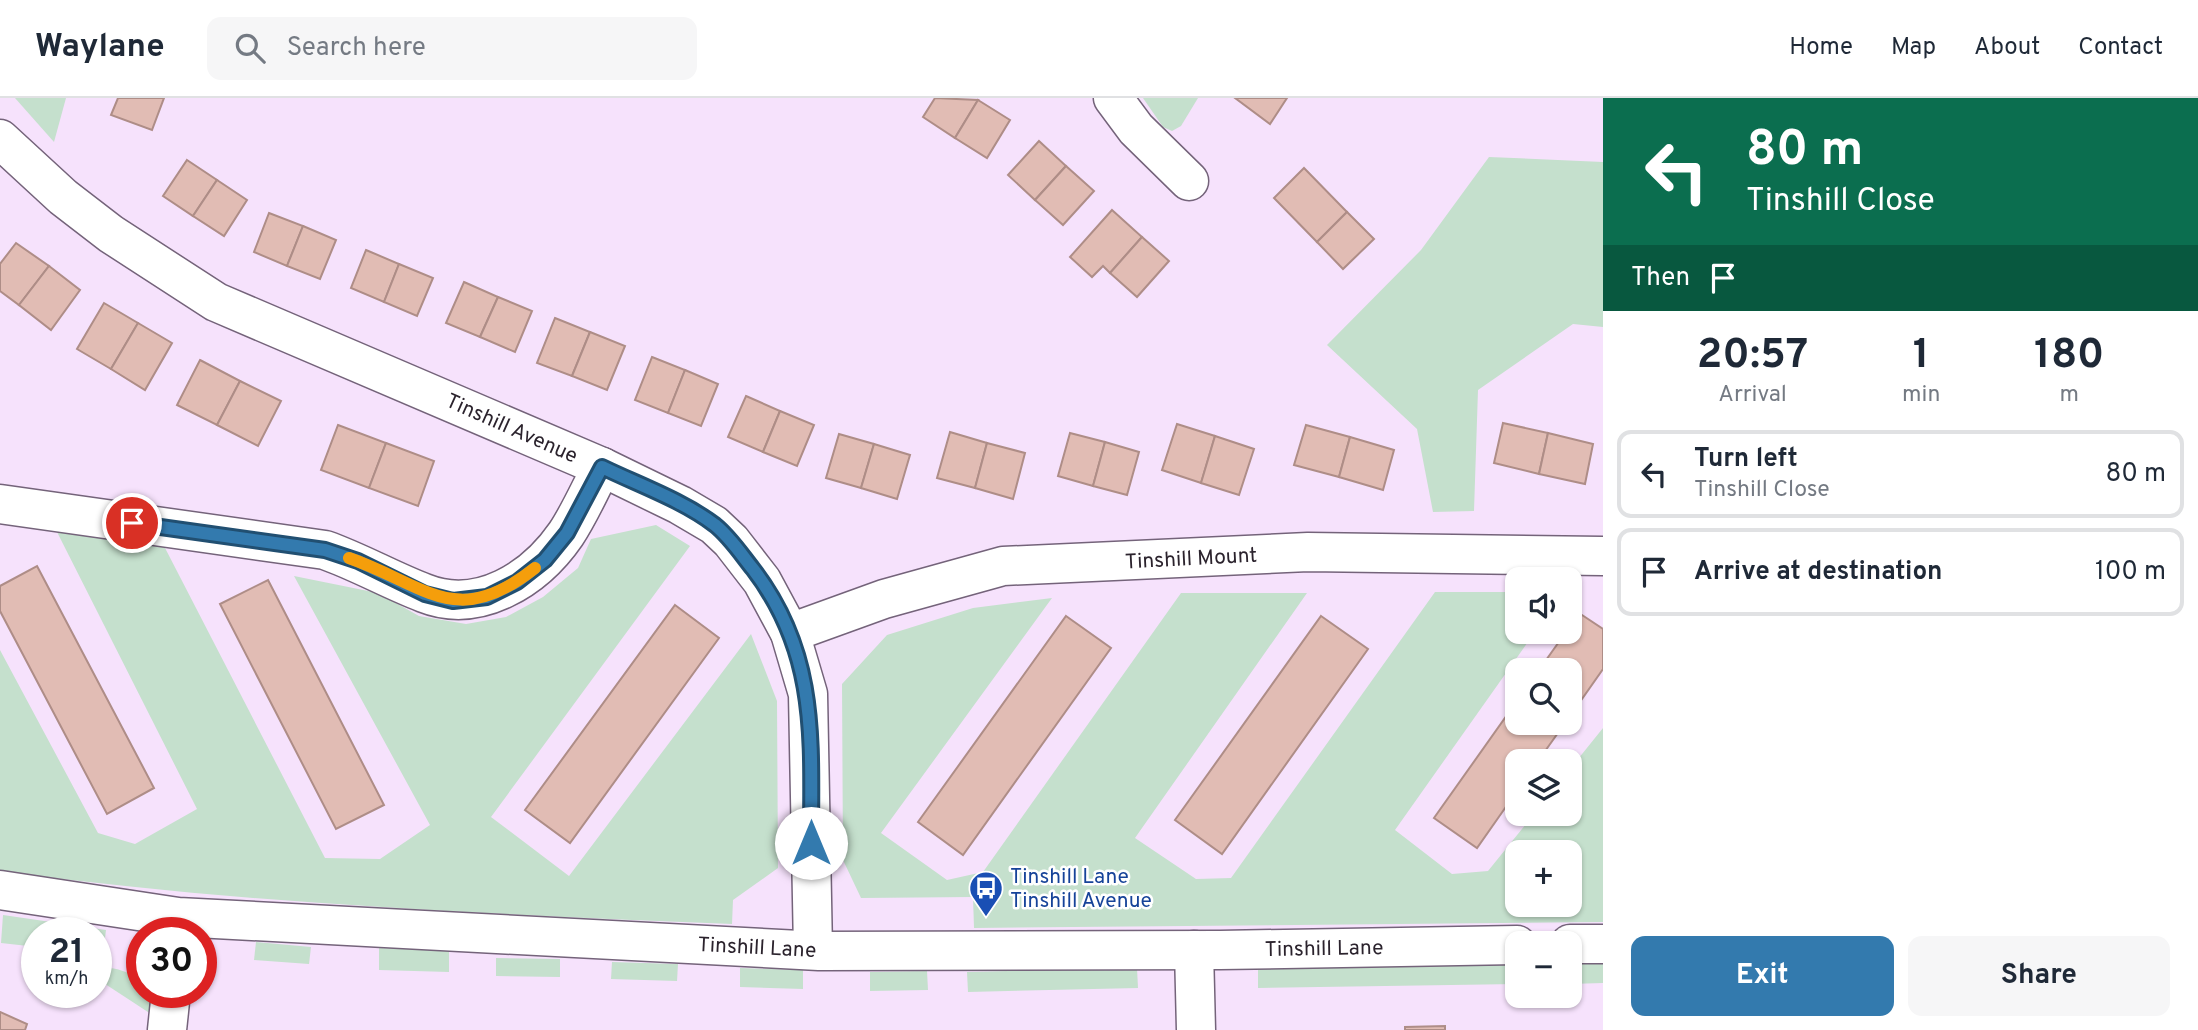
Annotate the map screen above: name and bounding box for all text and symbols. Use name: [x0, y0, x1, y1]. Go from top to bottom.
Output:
search box: [207, 17, 697, 80]
text: Waylane: [35, 27, 165, 69]
icon: search: [231, 29, 269, 67]
text: Search here: [287, 32, 426, 65]
text: Home: [1789, 33, 1853, 63]
text: Map: [1891, 33, 1936, 63]
text: About: [1974, 33, 2040, 63]
text: Contact: [2078, 33, 2163, 63]
text: 80 m: [1746, 121, 1863, 183]
icon: left: [1631, 126, 1722, 217]
text: Tinshill Close: [1746, 182, 1935, 222]
icon: arrive: [1704, 259, 1742, 297]
text: Then: [1631, 262, 1690, 295]
text: 20:57: [1697, 330, 1808, 383]
text: 1: [1913, 330, 1930, 383]
text: 180: [2034, 330, 2104, 383]
text: Arrival: [1718, 381, 1787, 410]
text: min: [1902, 381, 1940, 410]
text: m: [2059, 381, 2079, 410]
street label: Tinshill Avenue: [441, 388, 582, 471]
text: Turn left: [1694, 443, 1798, 476]
icon: left: [1635, 455, 1673, 493]
text: 80 m: [2106, 458, 2166, 491]
text: Tinshill Close: [1694, 476, 1830, 505]
pin: [102, 493, 162, 553]
icon: arrive: [113, 504, 151, 542]
street label: Tinshill Mount: [1124, 543, 1258, 576]
icon: arrive: [1635, 553, 1673, 591]
text: Arrive at destination: [1694, 556, 1942, 589]
text: 100 m: [2095, 556, 2166, 589]
map controls: [1505, 567, 1582, 1008]
button: sound: [1505, 567, 1582, 644]
button: search: [1505, 658, 1582, 735]
button: layers: [1505, 749, 1582, 826]
position arrow: [774, 806, 848, 880]
button: +: [1505, 840, 1582, 917]
place label: Tinshill Lane Tinshill Avenue: [1010, 864, 1152, 915]
bus stop icon: Tinshill Lane Tinshill Avenue: [967, 869, 1005, 918]
speed limit sign: 30: [126, 917, 217, 1008]
text: 21: [49, 931, 84, 975]
button: −: [1505, 931, 1582, 1008]
street label: Tinshill Lane: [697, 932, 817, 965]
street label: Tinshill Lane: [1264, 935, 1384, 964]
button: Exit: [1631, 936, 1894, 1016]
button: Share: [1908, 936, 2170, 1016]
text: km/h: [45, 968, 88, 991]

